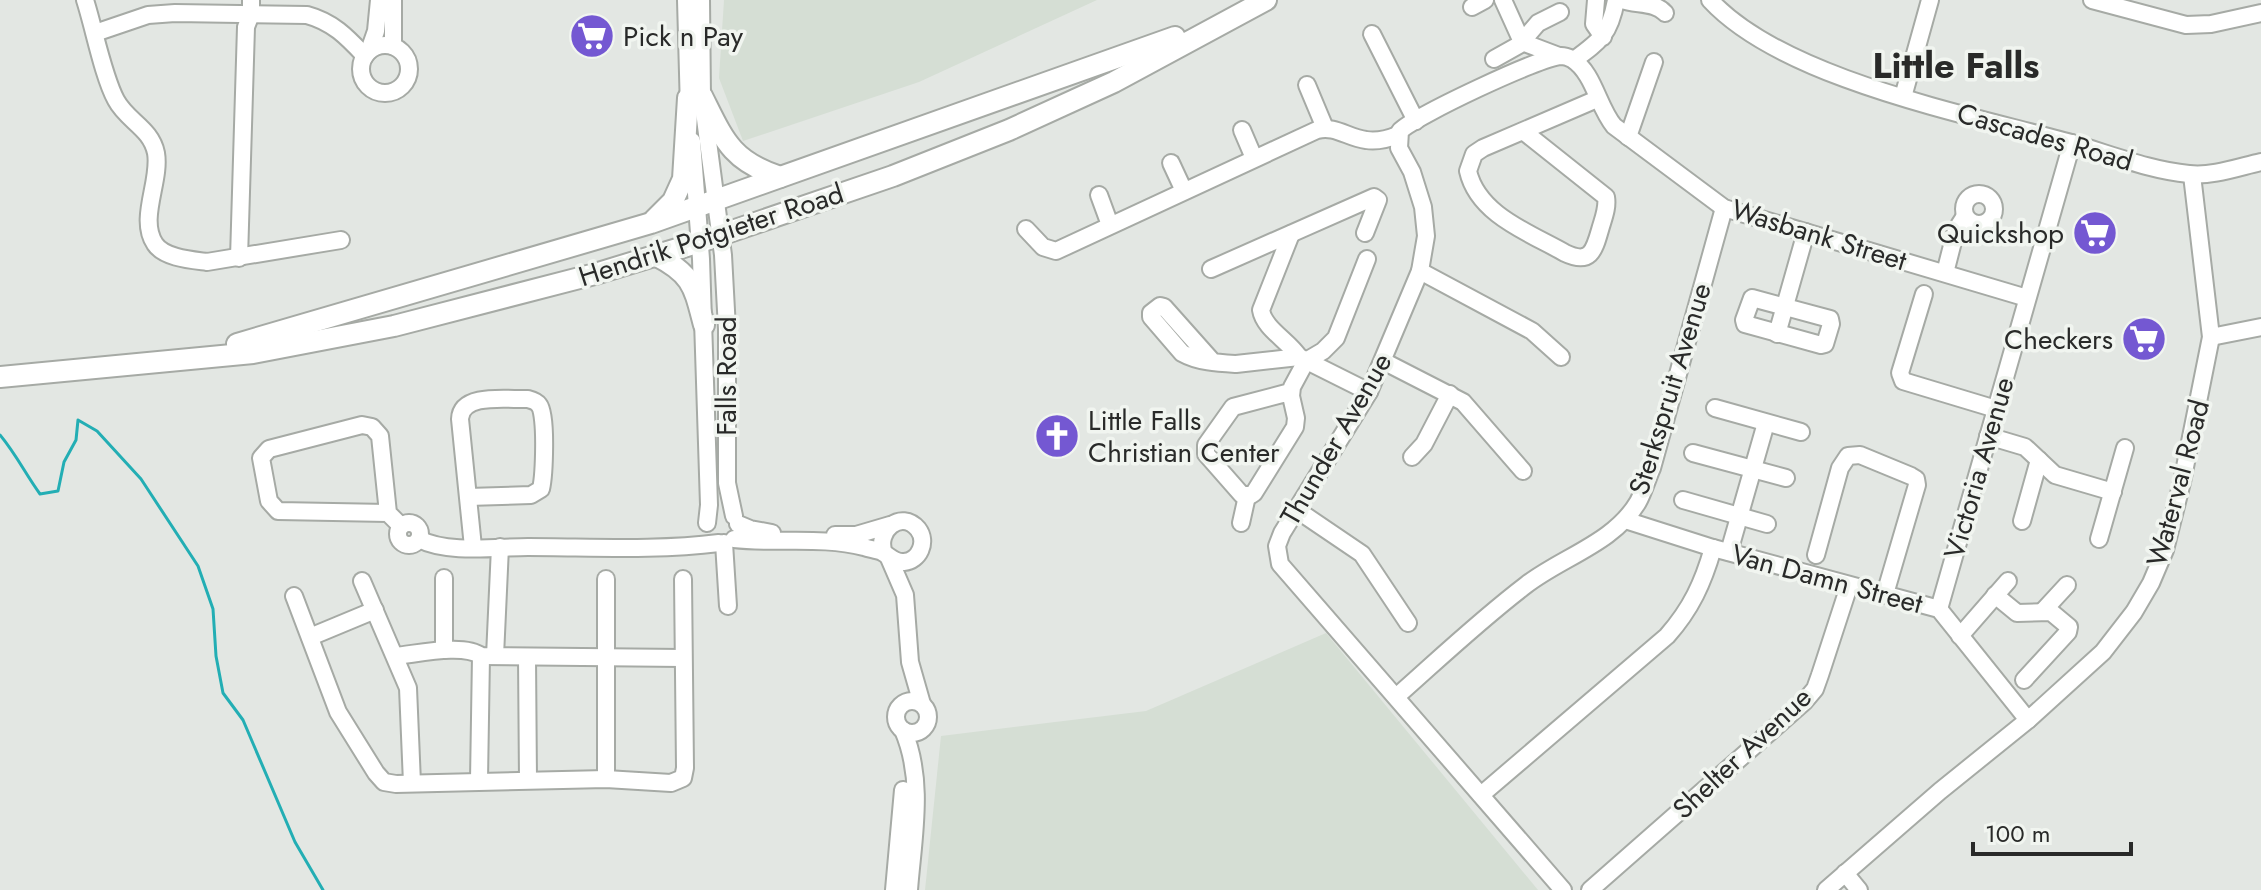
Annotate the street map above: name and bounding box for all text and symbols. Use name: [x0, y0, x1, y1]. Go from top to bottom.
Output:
supermarket icon: Pick n Pay: [568, 12, 616, 60]
place label: Pick n Pay: [623, 16, 744, 57]
district label: Little Falls: [1872, 39, 2040, 91]
street label: Cascades Road: [1952, 92, 2138, 182]
street label: Hendrik Potgieter Road: [573, 173, 849, 297]
street label: Wasbank Street: [1726, 189, 1912, 281]
supermarket icon: Quickshop: [2071, 209, 2119, 257]
place label: Quickshop: [1937, 213, 2064, 254]
street label: Sterkspruit Avenue: [1618, 278, 1722, 500]
supermarket icon: Checkers: [2120, 315, 2168, 363]
street label: Falls Road: [706, 316, 747, 436]
place label: Checkers: [2004, 319, 2113, 360]
street label: Thunder Avenue: [1270, 345, 1402, 533]
street label: Victoria Avenue: [1934, 372, 2024, 564]
street label: Waterval Road: [2136, 395, 2220, 571]
place label: Little Falls Christian Center: [1088, 400, 1280, 473]
church icon: Little Falls Christian Center: [1033, 412, 1081, 460]
street label: Van Damn Street: [1727, 534, 1927, 624]
street label: Shelter Avenue: [1663, 678, 1821, 828]
scale bar: [1973, 806, 2131, 856]
text: 100 m: [1985, 816, 2051, 851]

